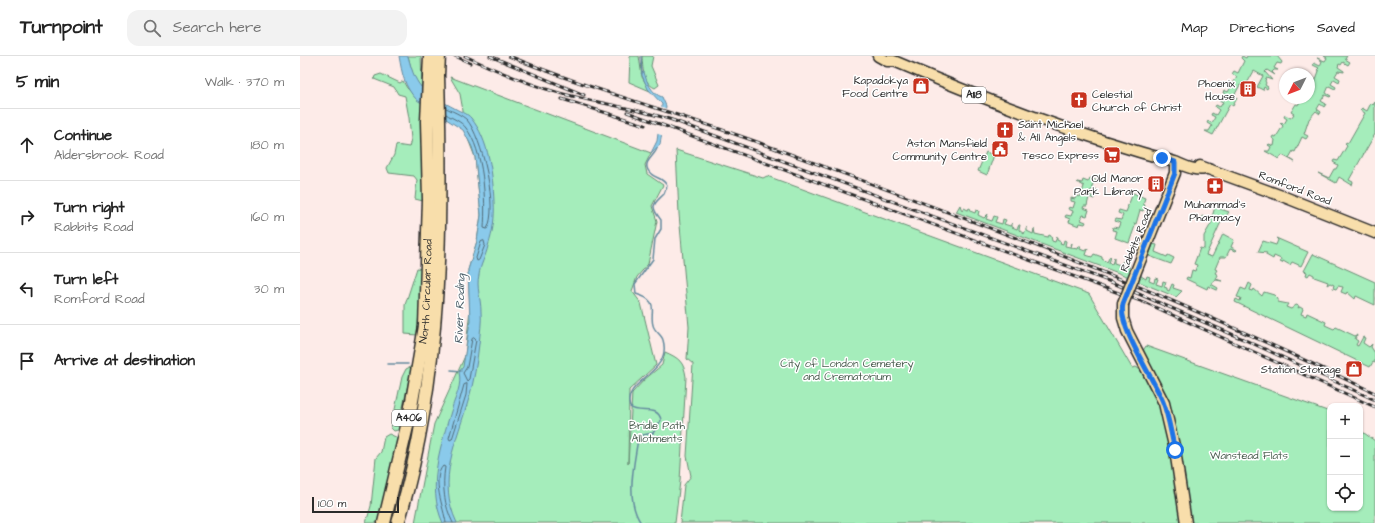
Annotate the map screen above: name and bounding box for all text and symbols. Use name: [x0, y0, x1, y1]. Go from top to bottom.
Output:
search box: [127, 10, 407, 46]
text: Turnpoint: [20, 14, 103, 41]
icon: search: [141, 17, 163, 39]
text: Search here: [173, 17, 261, 38]
text: Map: [1181, 18, 1208, 38]
text: Directions: [1230, 18, 1295, 38]
text: Saved: [1317, 18, 1355, 38]
north arrow: [1279, 68, 1315, 104]
text: 5 min: [16, 70, 59, 94]
text: Walk · 370 m: [205, 73, 284, 91]
place label: Kapadokya Food Centre: [842, 73, 908, 101]
shop icon: Kapadokya Food Centre: [911, 76, 931, 96]
place label: Phoenix House: [1198, 76, 1236, 104]
building icon: Phoenix House: [1238, 79, 1258, 99]
road number: A118: [962, 87, 986, 103]
place label: Celestial Church of Christ: [1092, 87, 1182, 115]
church icon: Celestial Church of Christ: [1069, 90, 1089, 110]
place label: Saint Michael & All Angels: [1018, 117, 1083, 146]
church icon: Saint Michael & All Angels: [995, 120, 1015, 140]
text: Continue: [54, 125, 112, 146]
icon: ahead: [16, 134, 38, 156]
text: 180 m: [250, 136, 284, 154]
place label: Aston Mansfield Community Centre: [893, 136, 987, 165]
public building icon: Aston Mansfield Community Centre: [990, 139, 1010, 159]
supermarket icon: Tesco Express: [1102, 145, 1122, 165]
text: Aldersbrook Road: [54, 146, 164, 164]
place label: Tesco Express: [1022, 148, 1099, 163]
route end: [1153, 149, 1171, 167]
street label: Romford Road: [1257, 167, 1334, 209]
place label: Old Manor Park Library: [1074, 171, 1143, 200]
building icon: Old Manor Park Library: [1146, 174, 1166, 194]
pharmacy icon: Muhammad's Pharmacy: [1205, 176, 1225, 196]
text: Turn right: [54, 197, 125, 218]
place label: Muhammad's Pharmacy: [1184, 197, 1246, 226]
icon: right: [16, 206, 38, 228]
street label: Rabbits Road: [1116, 206, 1156, 274]
text: 160 m: [251, 208, 284, 226]
text: Rabbits Road: [54, 218, 133, 236]
street label: North Circular Road: [415, 238, 435, 345]
text: Turn left: [54, 269, 118, 290]
water label: River Roding: [450, 273, 471, 344]
icon: left: [16, 278, 38, 300]
text: 30 m: [254, 280, 284, 298]
text: Romford Road: [54, 290, 145, 308]
icon: arrive: [16, 350, 38, 372]
text: Arrive at destination: [54, 350, 195, 371]
park label: City of London Cemetery and Crematorium: [780, 356, 914, 384]
shop icon: Station Storage: [1344, 359, 1364, 379]
place label: Station Storage: [1261, 362, 1341, 378]
map controls: [1327, 403, 1363, 511]
button: +: [1327, 403, 1363, 439]
road number: A406: [392, 410, 426, 426]
park label: Bridle Path Allotments: [629, 418, 685, 446]
button: −: [1327, 439, 1363, 475]
route start: [1166, 441, 1184, 459]
park label: Wanstead Flats: [1210, 448, 1288, 463]
button: locate: [1327, 475, 1363, 511]
scale bar: [312, 495, 399, 514]
text: 100 m: [318, 496, 346, 511]

